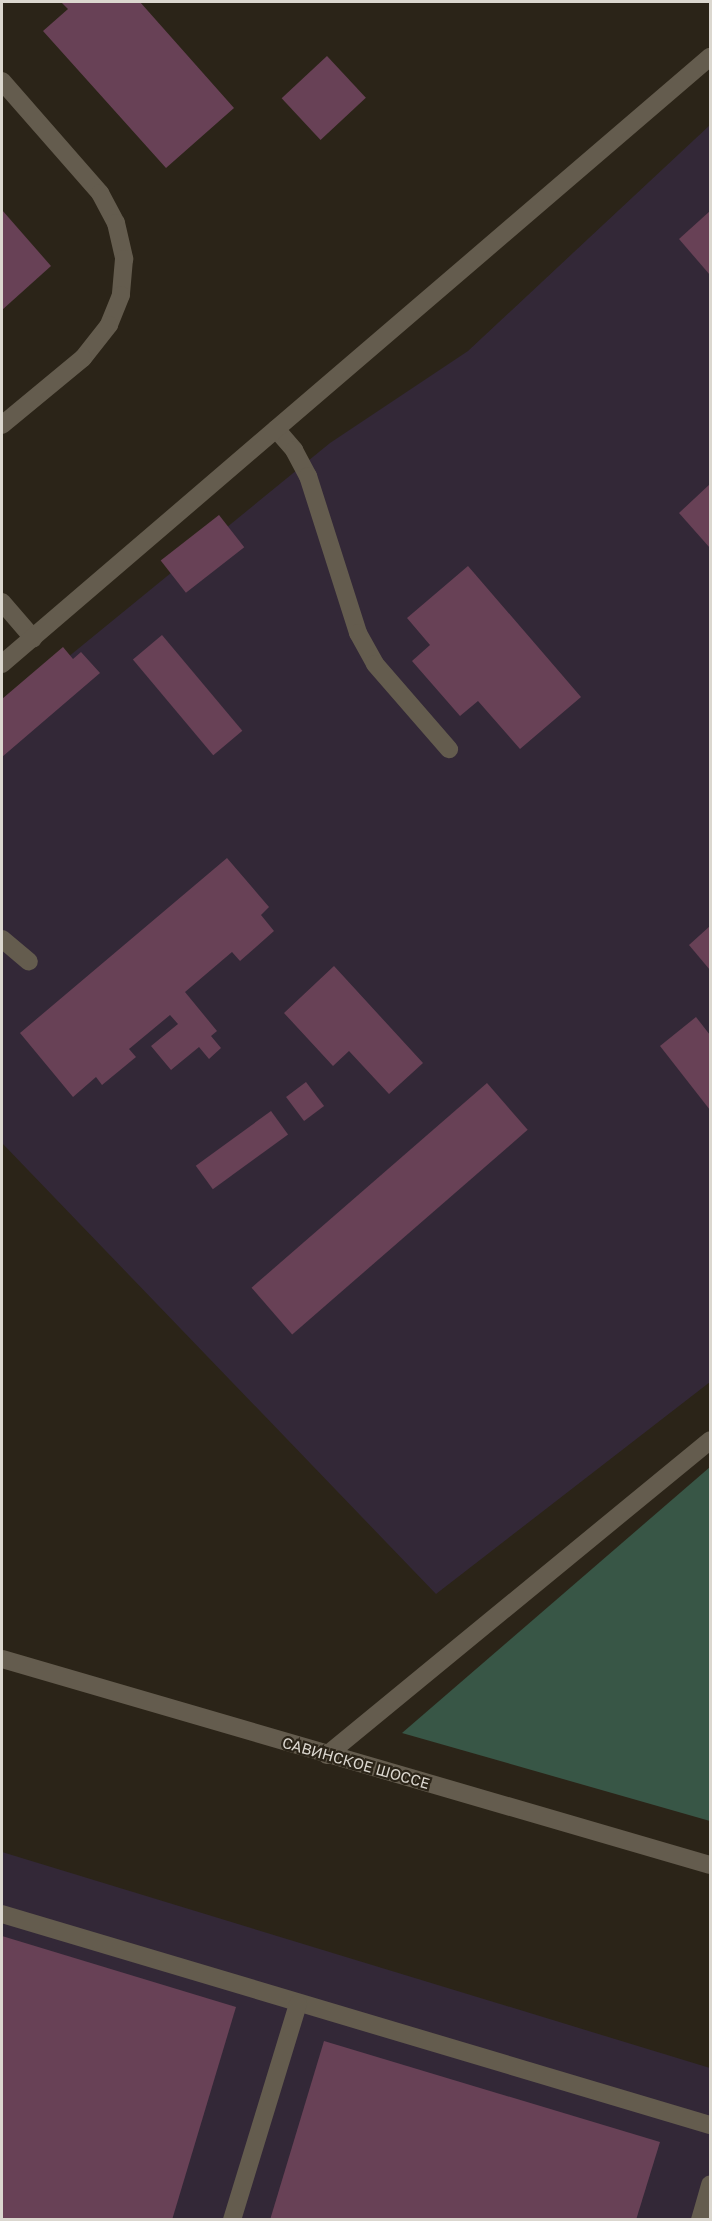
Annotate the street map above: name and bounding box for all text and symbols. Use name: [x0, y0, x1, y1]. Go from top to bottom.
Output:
street label: САВИНСКОЕ ШОССЕ: [280, 1733, 432, 1793]

